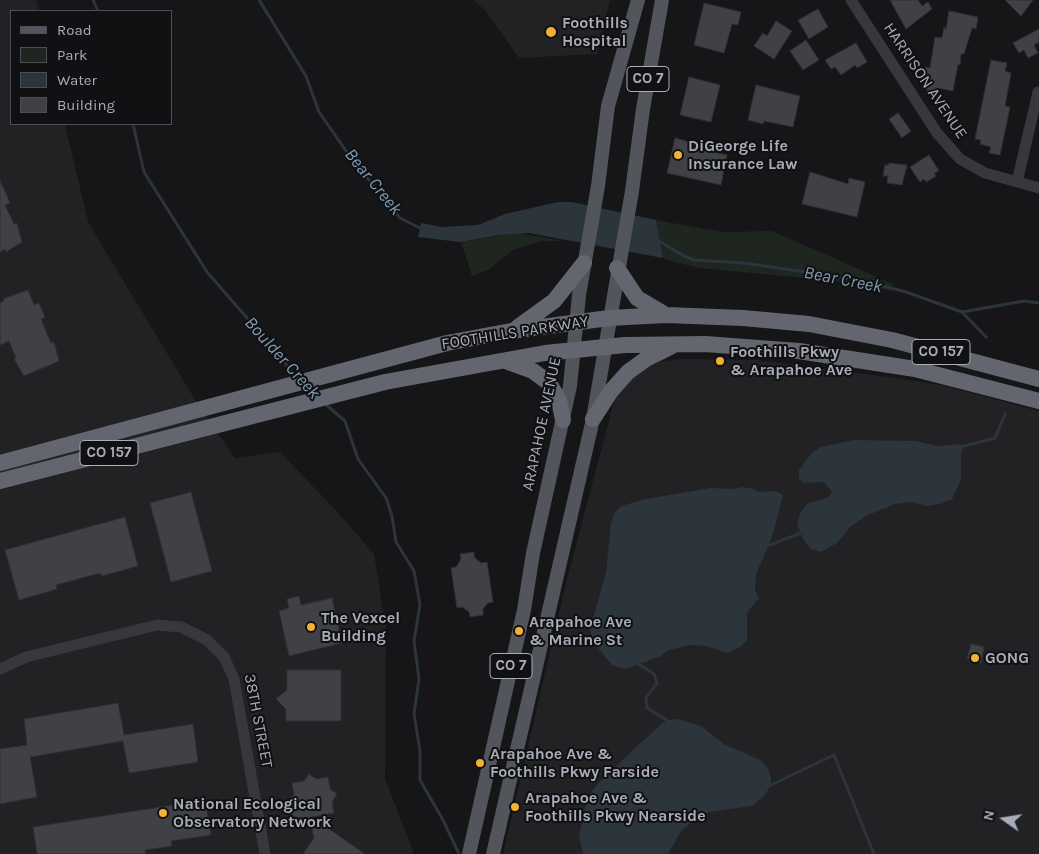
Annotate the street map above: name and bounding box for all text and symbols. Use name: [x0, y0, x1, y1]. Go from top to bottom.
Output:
legend: [10, 10, 172, 125]
place label: Foothills Hospital: [562, 13, 628, 51]
street label: HARRISON AVENUE: [879, 19, 971, 143]
text: Road: [57, 21, 92, 39]
marker: Foothills Hospital: [544, 25, 558, 39]
text: Park: [57, 46, 87, 64]
road number: CO 7: [627, 66, 669, 92]
text: Water: [57, 71, 97, 89]
text: Building: [57, 96, 115, 114]
place label: DiGeorge Life Insurance Law: [688, 136, 797, 174]
water label: Bear Creek: [340, 144, 406, 220]
marker: DiGeorge Life Insurance Law: [672, 149, 684, 161]
water label: Bear Creek: [802, 262, 884, 298]
water label: Boulder Creek: [239, 312, 325, 404]
street label: FOOTHILLS PARKWAY: [440, 312, 590, 354]
road number: CO 157: [912, 340, 970, 364]
place label: Foothills Pkwy & Arapahoe Ave: [730, 342, 852, 380]
street label: ARAPAHOE AVENUE: [518, 355, 566, 493]
marker: Foothills Pkwy & Arapahoe Ave: [714, 355, 726, 367]
road number: CO 157: [80, 440, 138, 466]
place label: The Vexcel Building: [321, 608, 400, 646]
place label: Arapahoe Ave & Marine St: [529, 612, 632, 650]
marker: The Vexcel Building: [305, 621, 317, 633]
marker: Arapahoe Ave & Marine St: [513, 625, 525, 637]
place label: GONG: [985, 648, 1029, 668]
marker: GONG: [969, 652, 981, 664]
road number: CO 7: [490, 654, 532, 678]
street label: 38TH STREET: [239, 672, 277, 770]
place label: Arapahoe Ave & Foothills Pkwy Farside: [490, 744, 659, 782]
marker: Arapahoe Ave & Foothills Pkwy Farside: [474, 757, 486, 769]
place label: Arapahoe Ave & Foothills Pkwy Nearside: [525, 788, 706, 826]
place label: National Ecological Observatory Network: [173, 794, 332, 832]
north arrow: [979, 794, 1029, 844]
marker: Arapahoe Ave & Foothills Pkwy Nearside: [509, 801, 521, 813]
marker: National Ecological Observatory Network: [157, 807, 169, 819]
text: N: [979, 809, 998, 822]

